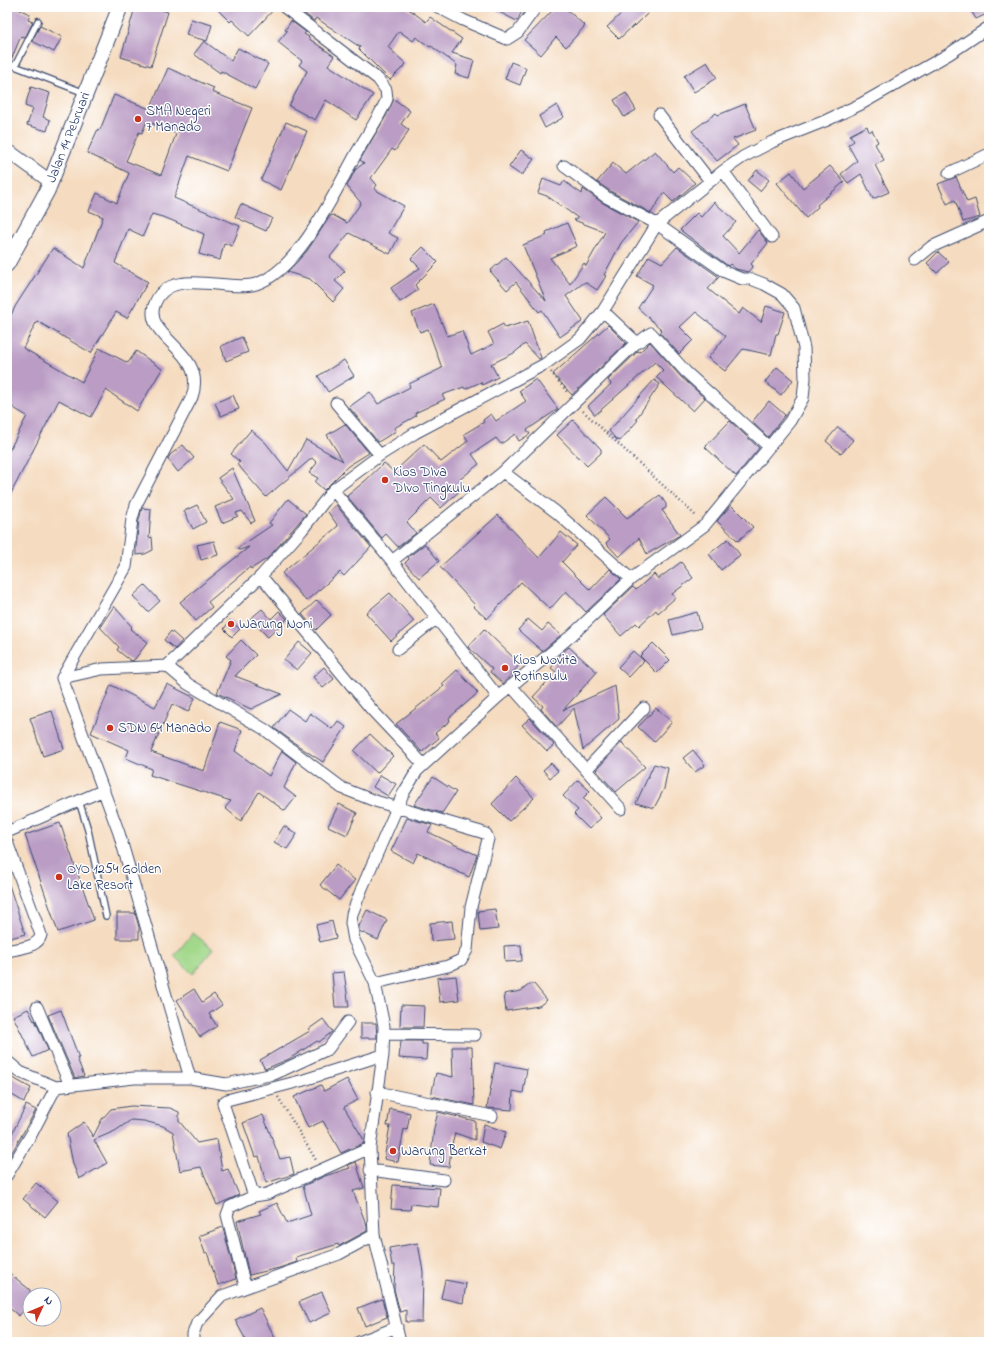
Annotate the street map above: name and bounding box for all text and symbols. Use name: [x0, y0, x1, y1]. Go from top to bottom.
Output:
street label: Jalan 14 Pebruari: [41, 89, 96, 186]
place label: SMA Negeri 7 Manado: [146, 101, 211, 138]
marker: SMA Negeri 7 Manado: [133, 114, 143, 124]
place label: Kios DIva DIvo Tingkulu: [392, 462, 470, 500]
marker: Kios DIva DIvo Tingkulu: [380, 475, 390, 485]
place label: Warung Noni: [239, 614, 313, 636]
marker: Warung Noni: [226, 619, 236, 629]
place label: Kios Novita Rotinsulu: [513, 650, 577, 687]
marker: Kios Novita Rotinsulu: [500, 663, 510, 673]
place label: SDN 64 Manado: [118, 718, 211, 739]
marker: SDN 64 Manado: [105, 723, 115, 733]
place label: OYO 1254 Golden Lake Resort: [67, 859, 161, 896]
marker: OYO 1254 Golden Lake Resort: [54, 872, 64, 882]
place label: Warung Berkat: [401, 1141, 487, 1163]
marker: Warung Berkat: [388, 1146, 398, 1156]
north arrow: [22, 1287, 62, 1327]
text: N: [40, 1293, 57, 1309]

